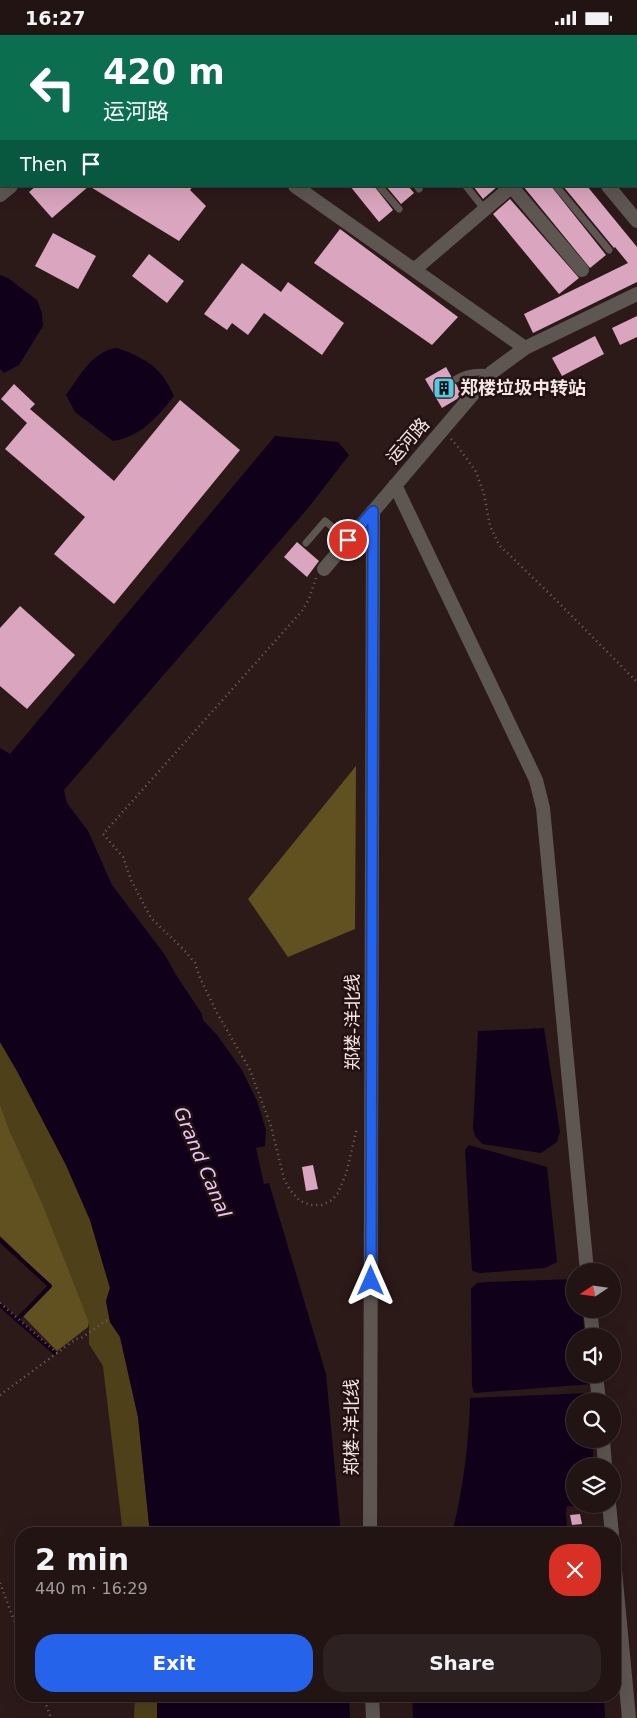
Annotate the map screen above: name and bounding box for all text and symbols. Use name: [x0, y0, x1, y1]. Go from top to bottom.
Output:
text: 16:27: [25, 7, 85, 29]
text: 420 m: [103, 52, 225, 92]
icon: left: [20, 55, 85, 120]
text: 运河路: [103, 99, 169, 124]
icon: arrive: [77, 150, 105, 178]
text: Then: [20, 153, 67, 175]
building icon: 郑楼垃圾中转站: [432, 376, 456, 400]
place label: 郑楼垃圾中转站: [460, 377, 586, 398]
street label: 运河路: [382, 413, 433, 468]
pin: [327, 519, 369, 561]
icon: arrive: [334, 526, 362, 554]
street label: 郑楼-洋北线: [342, 974, 363, 1070]
water label: Grand Canal: [170, 1103, 236, 1221]
position arrow: [344, 1254, 396, 1306]
north arrow: [566, 1263, 621, 1317]
map controls: [566, 1263, 621, 1513]
button: sound: [566, 1328, 621, 1383]
street label: 郑楼-洋北线: [341, 1379, 362, 1475]
button: search: [566, 1393, 621, 1448]
button: layers: [566, 1458, 621, 1513]
text: 2 min: [35, 1542, 129, 1577]
button: close: [549, 1544, 601, 1596]
text: 440 m · 16:29: [35, 1579, 148, 1598]
button: Exit: [35, 1634, 313, 1692]
button: Share: [323, 1634, 601, 1692]

